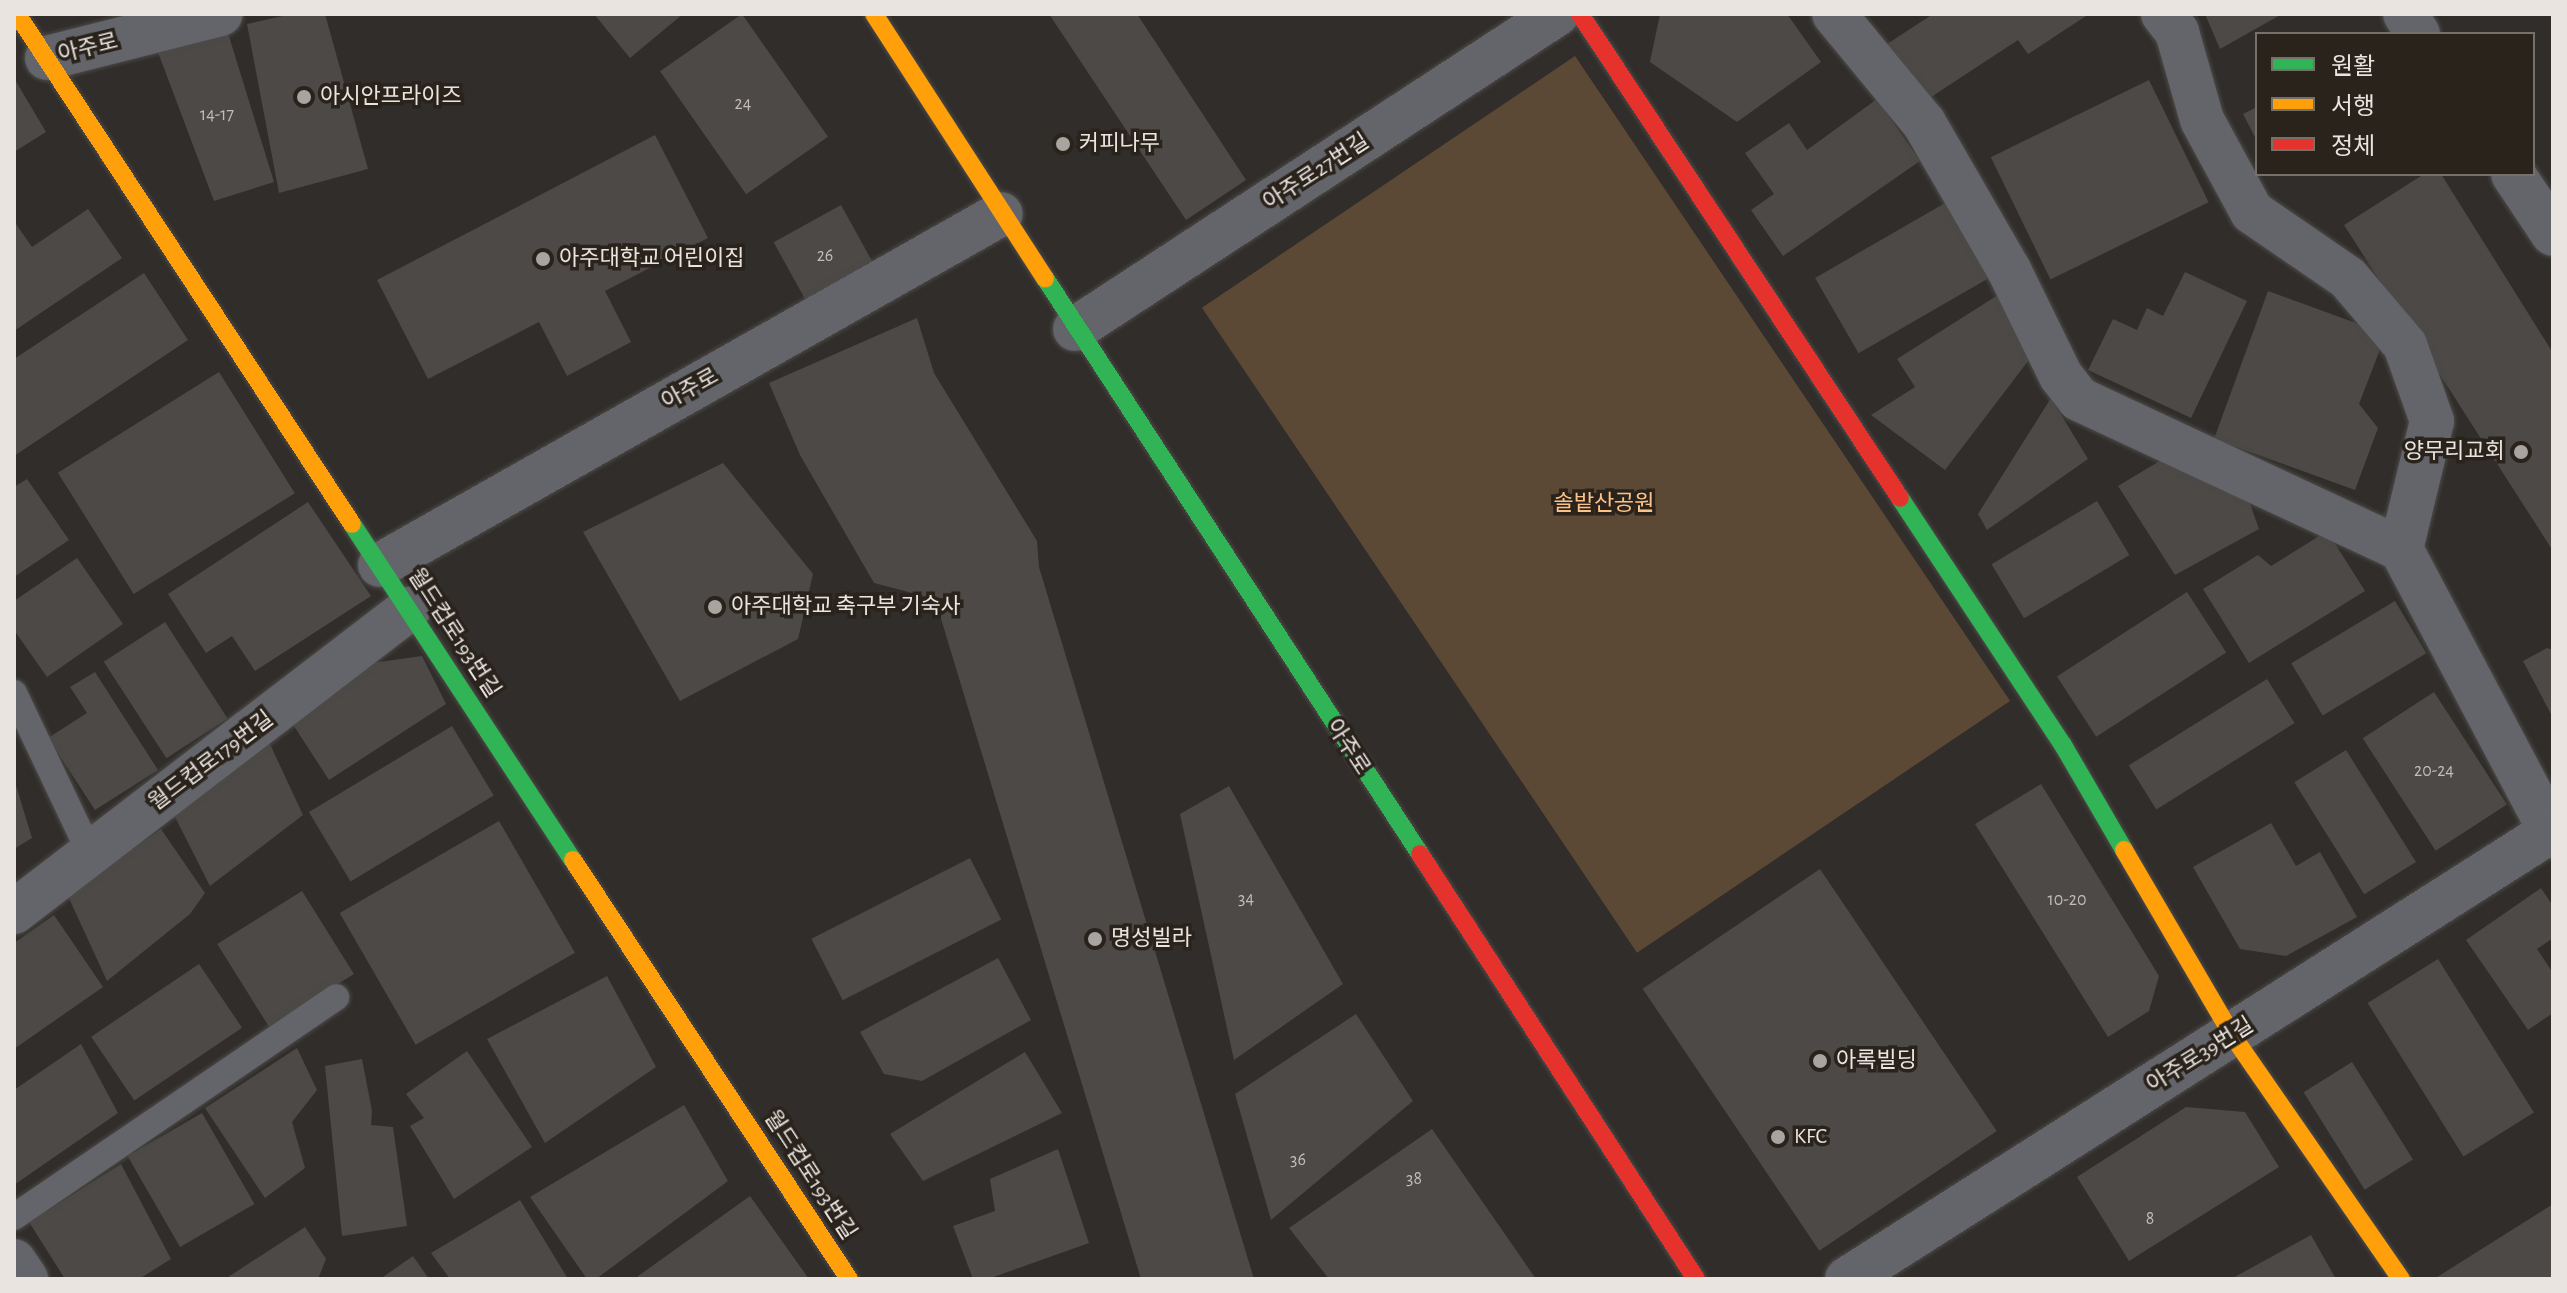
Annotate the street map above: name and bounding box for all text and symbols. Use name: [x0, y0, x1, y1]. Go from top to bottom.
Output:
street label: 아주로: [55, 28, 121, 68]
legend: [2255, 32, 2535, 176]
text: 원활: [2331, 55, 2375, 79]
place label: 아시안프라이즈: [320, 84, 462, 110]
marker: 아시안프라이즈: [295, 88, 313, 106]
house number: 24: [735, 93, 751, 115]
text: 서행: [2331, 95, 2375, 119]
house number: 14-17: [200, 104, 234, 126]
street label: 아주로27번길: [1258, 128, 1374, 216]
place label: 커피나무: [1079, 131, 1160, 157]
marker: 커피나무: [1054, 135, 1072, 153]
text: 정체: [2331, 135, 2375, 159]
house number: 26: [817, 245, 833, 267]
place label: 아주대학교 어린이집: [559, 246, 745, 272]
marker: 아주대학교 어린이집: [534, 250, 552, 268]
street label: 아주로: [657, 363, 723, 415]
place label: 양무리교회: [2404, 439, 2505, 465]
marker: 양무리교회: [2512, 443, 2530, 461]
park label: 솔밭산공원: [1553, 491, 1655, 517]
street label: 월드컵로193번길: [403, 564, 505, 702]
place label: 아주대학교 축구부 기숙사: [731, 594, 961, 620]
marker: 아주대학교 축구부 기숙사: [706, 598, 724, 616]
street label: 월드컵로179번길: [144, 706, 278, 816]
street label: 아주로: [1320, 714, 1376, 780]
house number: 20-24: [2414, 760, 2454, 782]
house number: 34: [1238, 888, 1254, 910]
house number: 10-20: [2048, 889, 2086, 911]
place label: 명성빌라: [1111, 926, 1192, 952]
marker: 명성빌라: [1086, 930, 1104, 948]
street label: 아주로39번길: [2142, 1012, 2258, 1098]
place label: 아록빌딩: [1836, 1048, 1917, 1074]
marker: 아록빌딩: [1811, 1052, 1829, 1070]
street label: 월드컵로193번길: [759, 1106, 861, 1244]
place label: KFC: [1794, 1124, 1827, 1150]
marker: KFC: [1769, 1128, 1787, 1146]
house number: 36: [1290, 1149, 1306, 1171]
house number: 38: [1406, 1168, 1422, 1190]
house number: 8: [2146, 1208, 2154, 1230]

